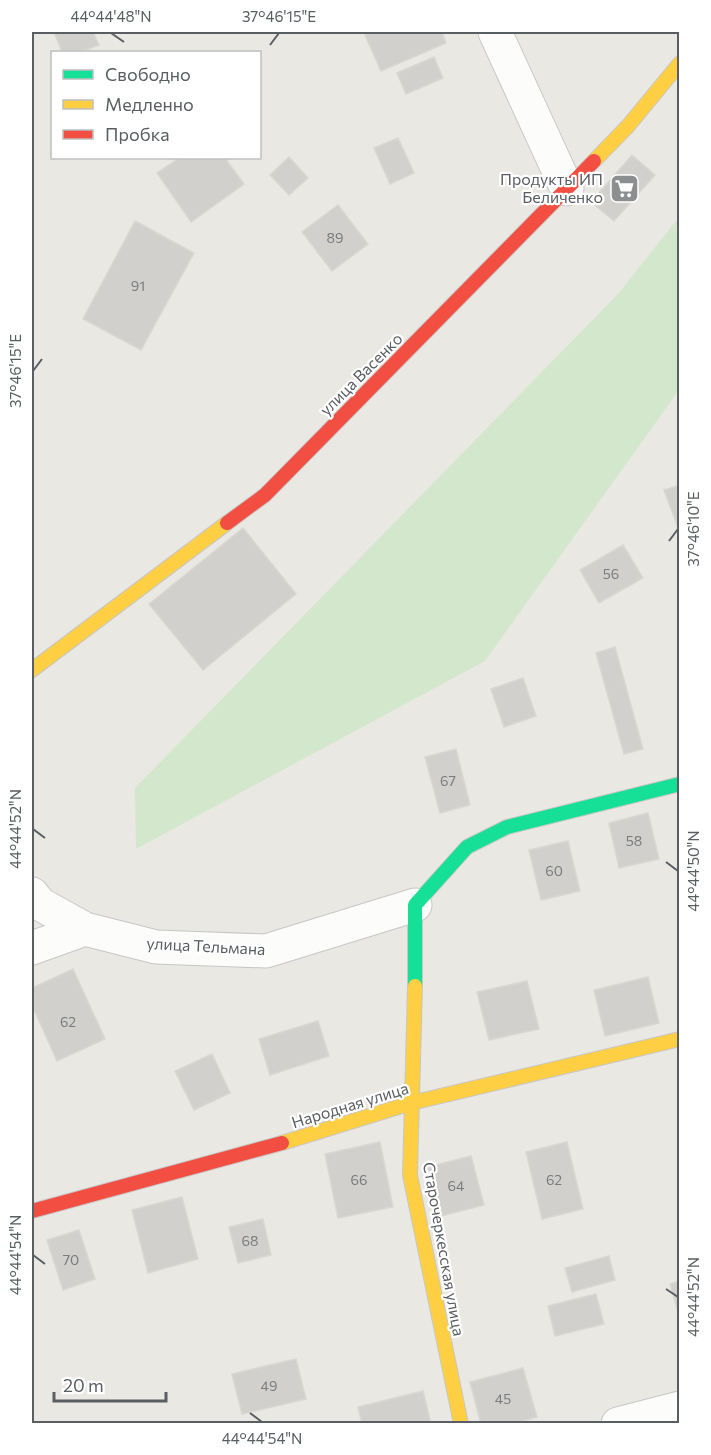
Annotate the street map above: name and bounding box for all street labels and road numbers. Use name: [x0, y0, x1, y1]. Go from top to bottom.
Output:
street label: улица Васенко: [316, 329, 406, 419]
street label: улица Тельмана: [146, 933, 266, 958]
street label: Народная улица: [289, 1078, 411, 1131]
street label: Старочеркесская улица: [420, 1160, 469, 1337]

